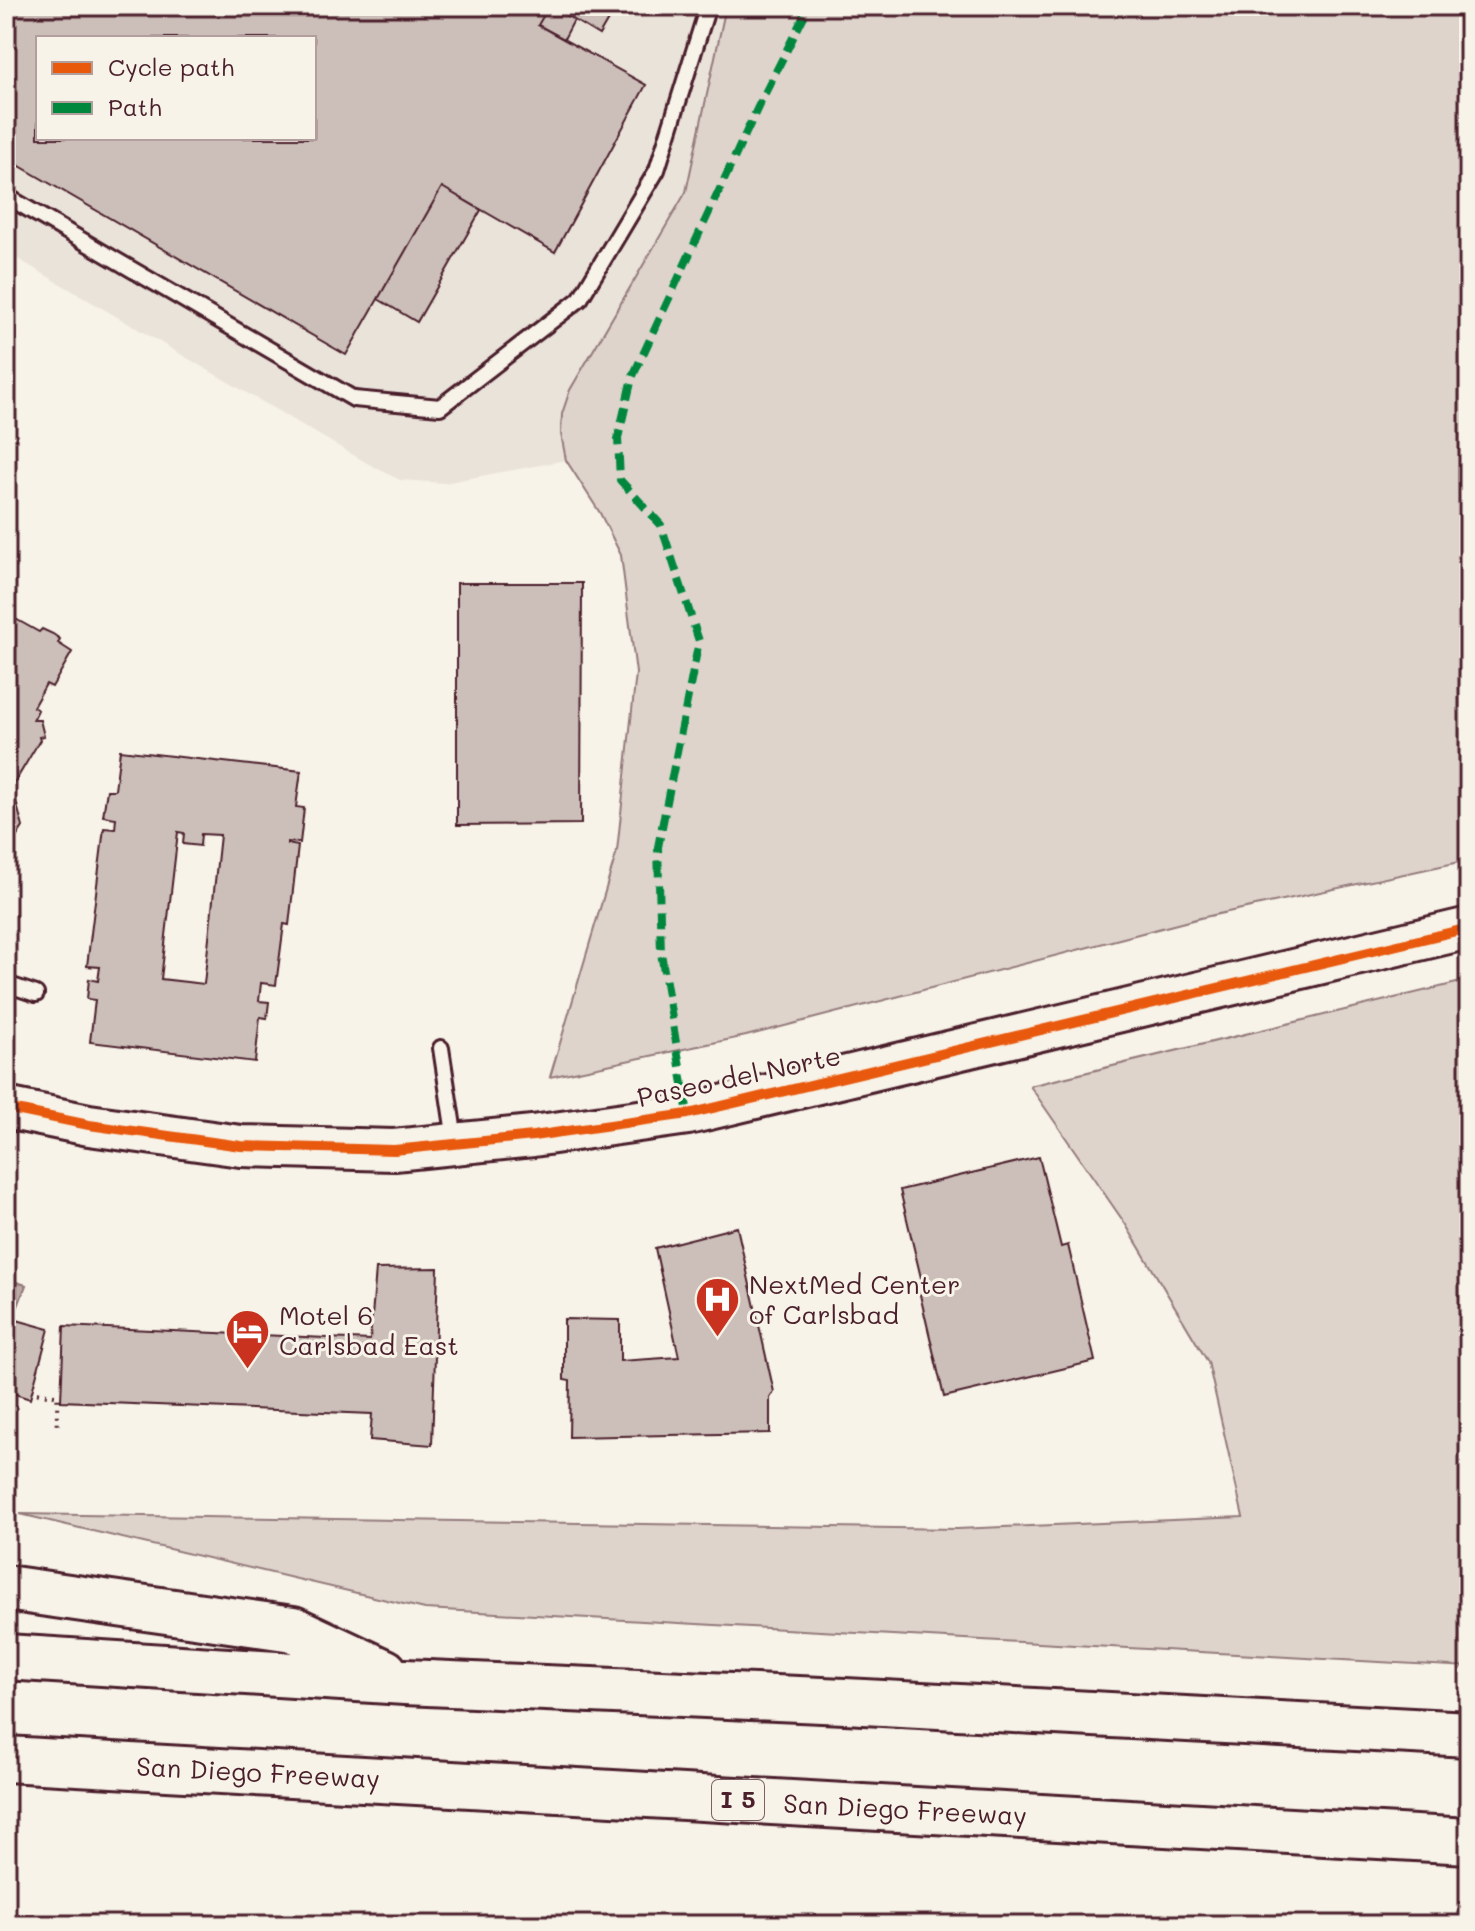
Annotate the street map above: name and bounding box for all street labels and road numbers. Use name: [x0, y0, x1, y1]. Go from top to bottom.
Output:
street label: Paseo del Norte: [634, 1038, 844, 1114]
street label: San Diego Freeway: [135, 1749, 381, 1795]
road number: I 5: [712, 1780, 764, 1820]
street label: San Diego Freeway: [782, 1786, 1028, 1832]

